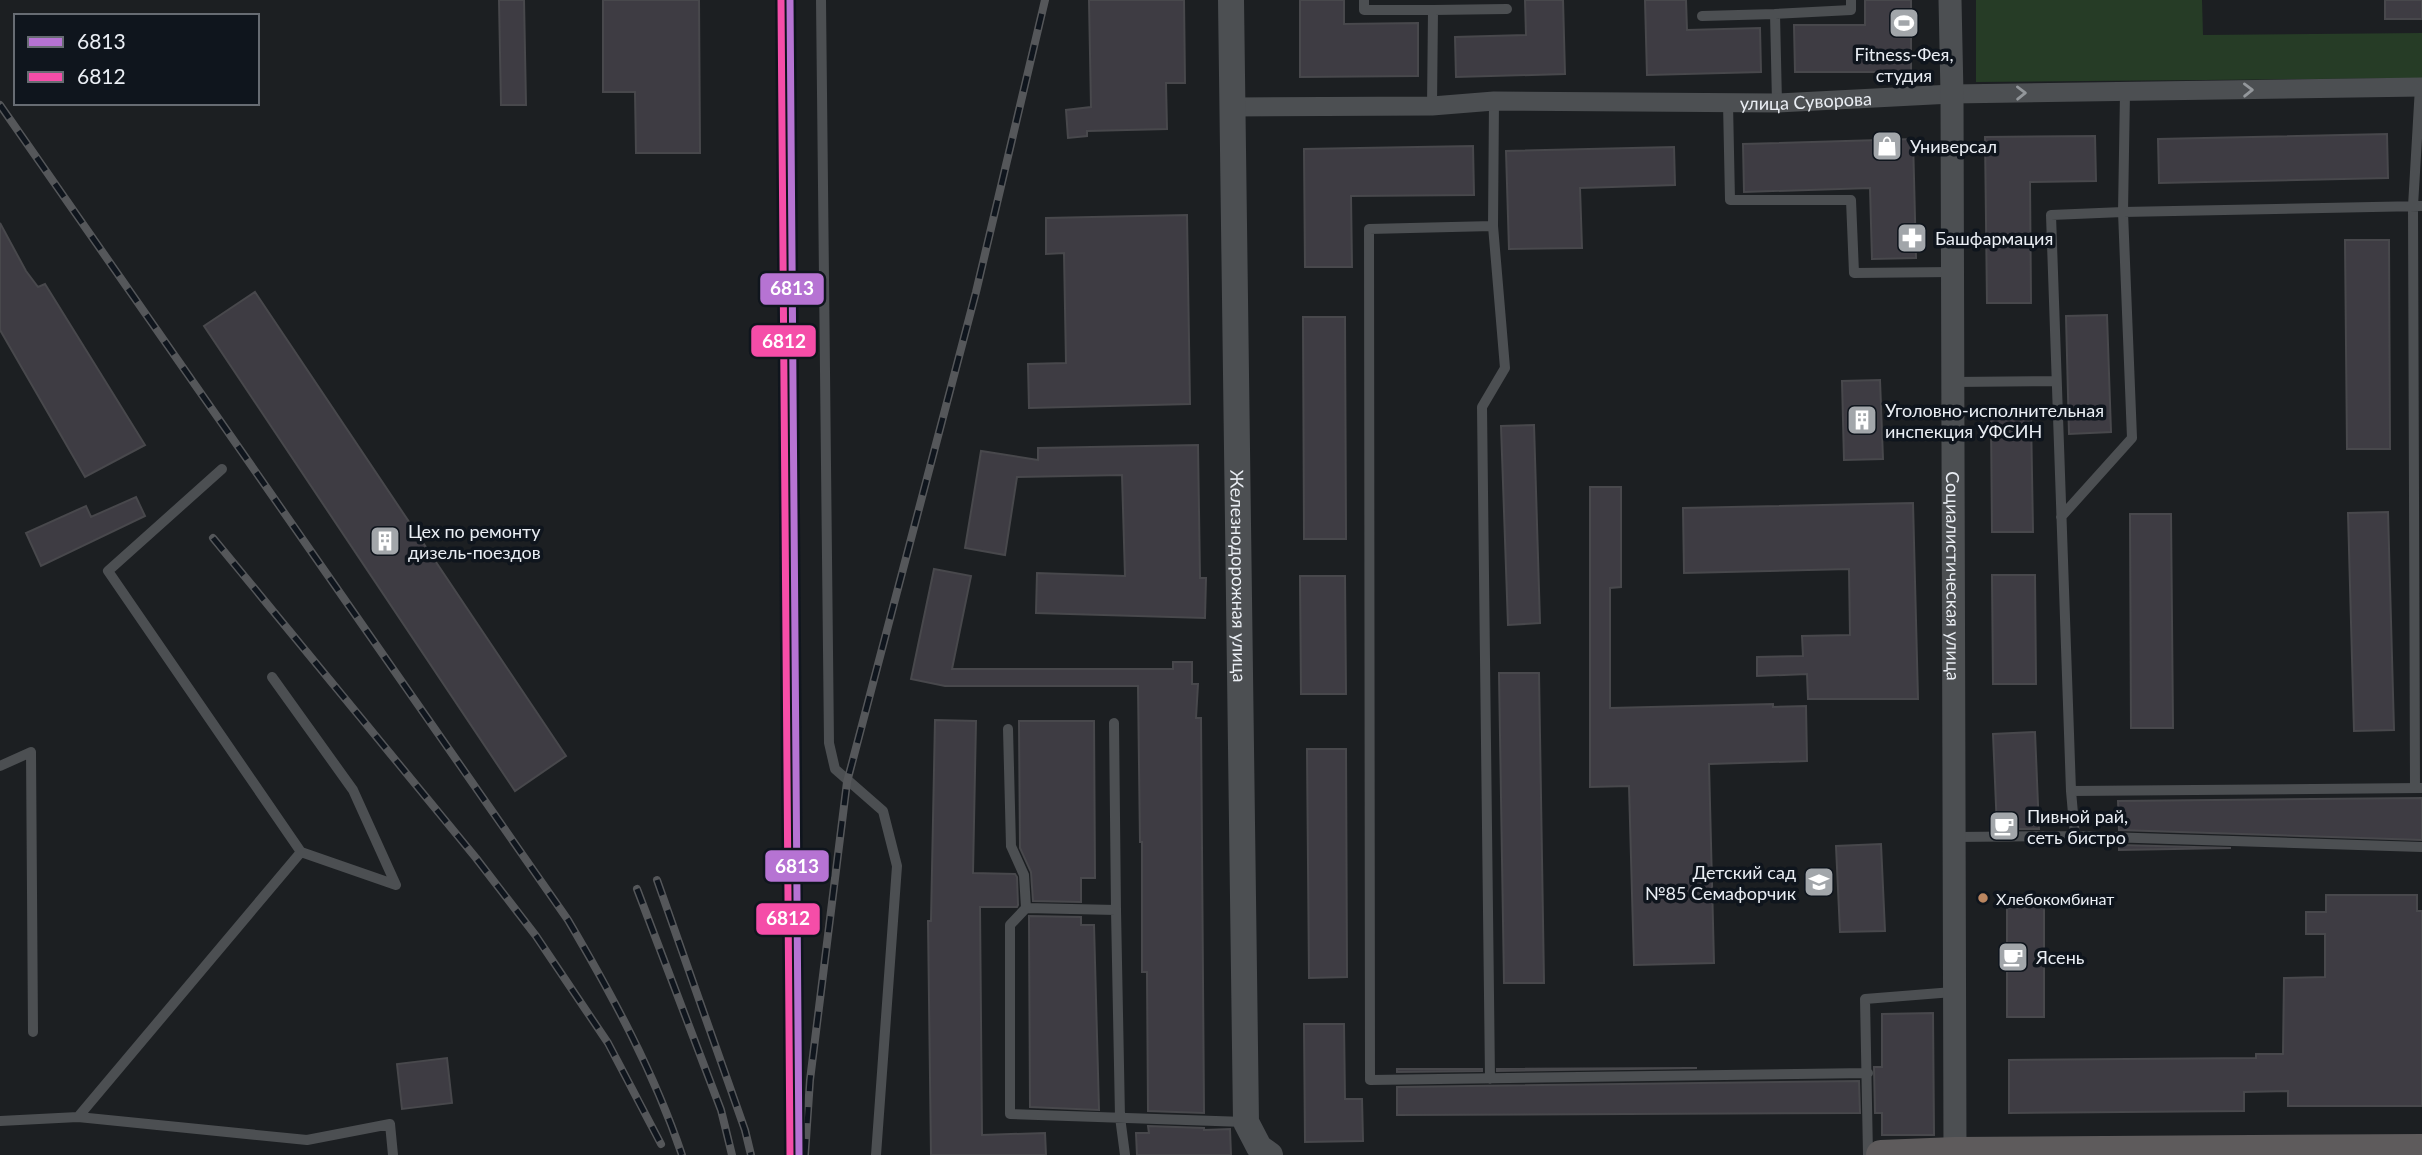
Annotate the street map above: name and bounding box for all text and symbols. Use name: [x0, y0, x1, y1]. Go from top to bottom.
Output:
sports icon: Fitness-Фея, студия: [1887, 6, 1921, 40]
legend: [14, 14, 259, 105]
text: 6813: [77, 28, 126, 53]
place label: Fitness-Фея, студия: [1854, 43, 1954, 86]
text: 6812: [77, 63, 126, 88]
one-way arrow: [2243, 82, 2254, 97]
one-way arrow: [2016, 85, 2026, 101]
street label: улица Суворова: [1740, 87, 1872, 114]
shop icon: Универсал: [1870, 129, 1904, 163]
place label: Универсал: [1910, 135, 1997, 157]
pharmacy icon: Башфармация: [1895, 221, 1929, 255]
place label: Башфармация: [1935, 227, 2053, 249]
line badge: 6813: [759, 272, 825, 306]
text: 6813: [770, 276, 814, 299]
line badge: 6812: [750, 324, 817, 358]
text: 6812: [762, 329, 806, 352]
place label: Уголовно-исполнительная инспекция УФСИН: [1885, 399, 2104, 442]
building icon: Уголовно-исполнительная инспекция УФСИН: [1845, 403, 1879, 437]
street label: Железнодорожная улица: [1226, 469, 1251, 682]
street label: Социалистическая улица: [1942, 471, 1965, 681]
place label: Цех по ремонту дизель-поездов: [408, 520, 541, 563]
building icon: Цех по ремонту дизель-поездов: [368, 524, 402, 558]
place label: Пивной рай, сеть бистро: [2027, 805, 2128, 848]
cafe icon: Пивной рай, сеть бистро: [1987, 809, 2021, 843]
line badge: 6813: [764, 849, 830, 883]
text: 6813: [775, 854, 819, 877]
place label: Детский сад №85 Семафорчик: [1645, 861, 1797, 904]
school or university icon: Детский сад №85 Семафорчик: [1802, 865, 1836, 899]
place label: Хлебокомбинат: [1996, 889, 2114, 908]
marker: Хлебокомбинат: [1976, 891, 1990, 905]
line badge: 6812: [755, 902, 821, 936]
text: 6812: [766, 906, 810, 929]
cafe icon: Ясень: [1996, 940, 2030, 974]
place label: Ясень: [2035, 946, 2085, 968]

